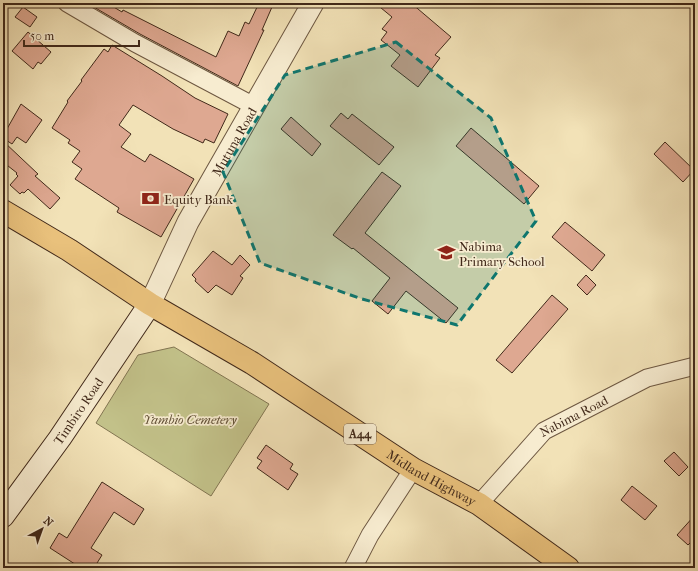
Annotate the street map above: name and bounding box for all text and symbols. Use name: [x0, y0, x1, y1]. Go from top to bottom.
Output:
scale bar: [24, 22, 139, 48]
text: 50 m: [30, 29, 54, 43]
street label: Mutuna Road: [209, 104, 260, 179]
bank icon: Equity Bank: [141, 189, 161, 209]
place label: Equity Bank: [164, 192, 233, 207]
place label: Nabima Primary School: [459, 239, 545, 269]
school or university icon: Nabima Primary School: [436, 243, 456, 263]
street label: Timbiro Road: [51, 374, 107, 448]
street label: Nabima Road: [537, 392, 611, 440]
park label: Yambio Cemetery: [143, 412, 237, 427]
road number: A44: [344, 424, 376, 444]
street label: Midland Highway: [384, 447, 479, 510]
north arrow: [22, 509, 62, 549]
text: N: [41, 514, 56, 530]

